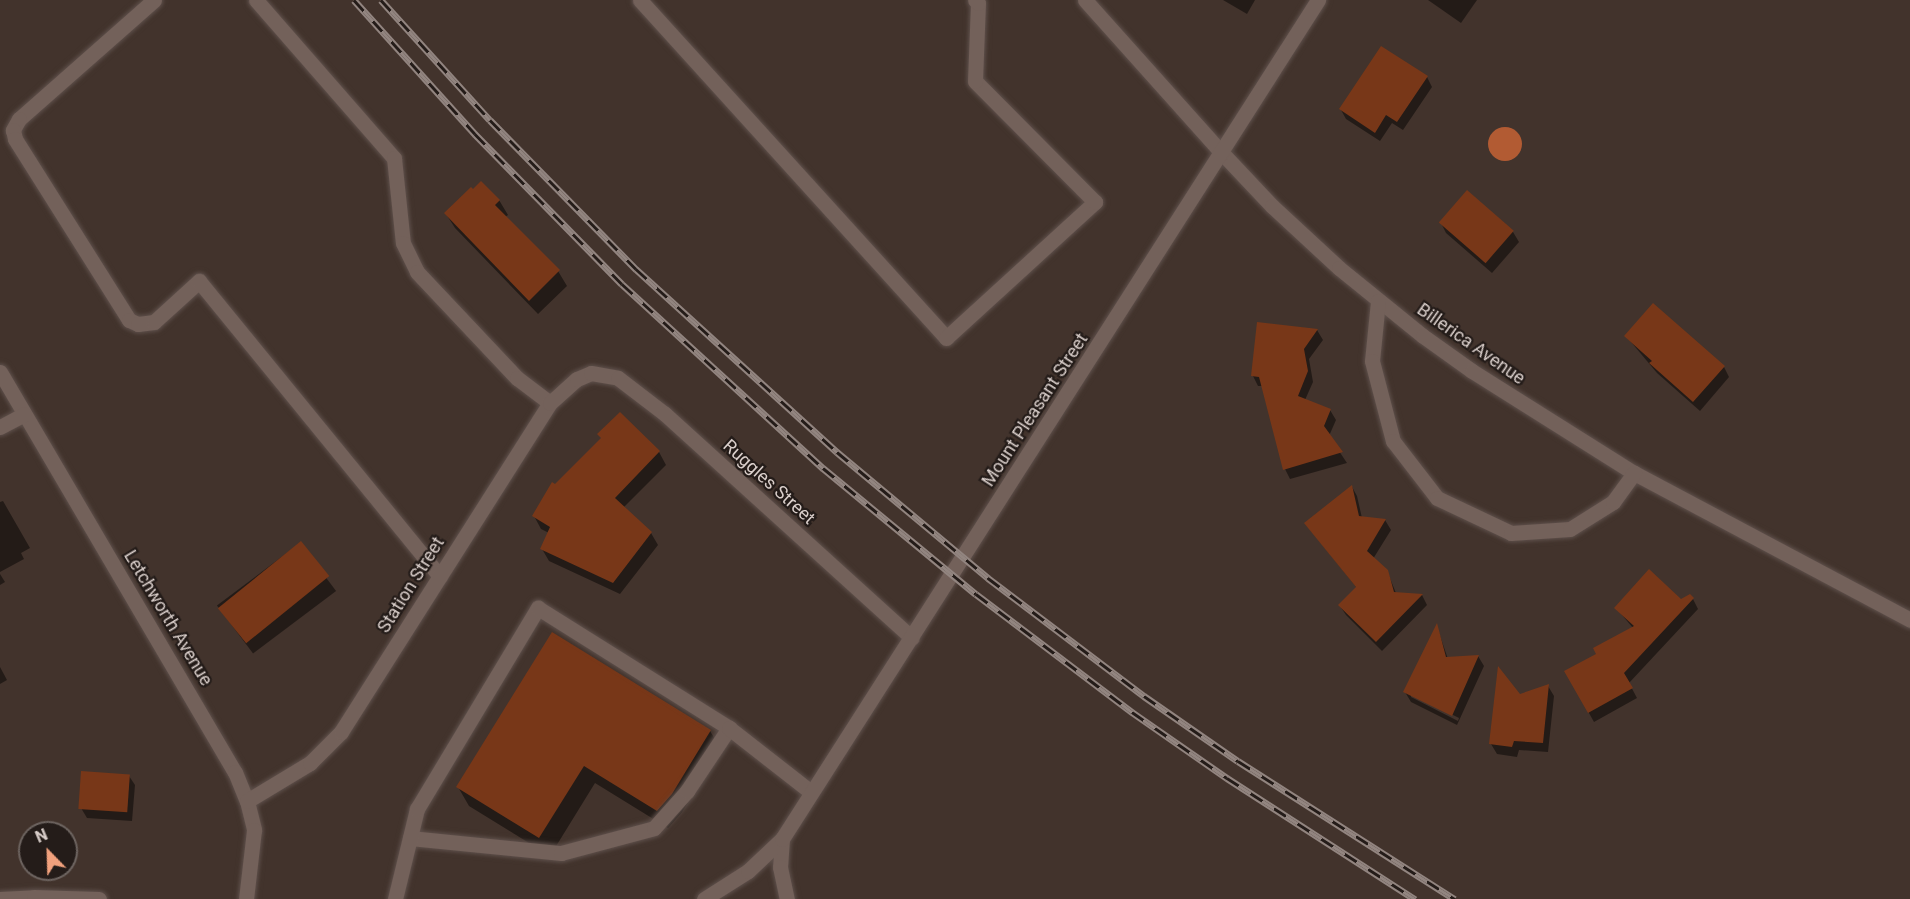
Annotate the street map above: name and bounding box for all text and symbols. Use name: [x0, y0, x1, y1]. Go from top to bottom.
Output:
street label: Billerica Avenue: [1413, 299, 1529, 389]
street label: Mount Pleasant Street: [977, 329, 1093, 491]
street label: Ruggles Street: [719, 435, 819, 529]
street label: Station Street: [373, 533, 449, 637]
street label: Letchworth Avenue: [119, 546, 217, 690]
north arrow: [18, 821, 78, 881]
text: N: [33, 825, 50, 847]

